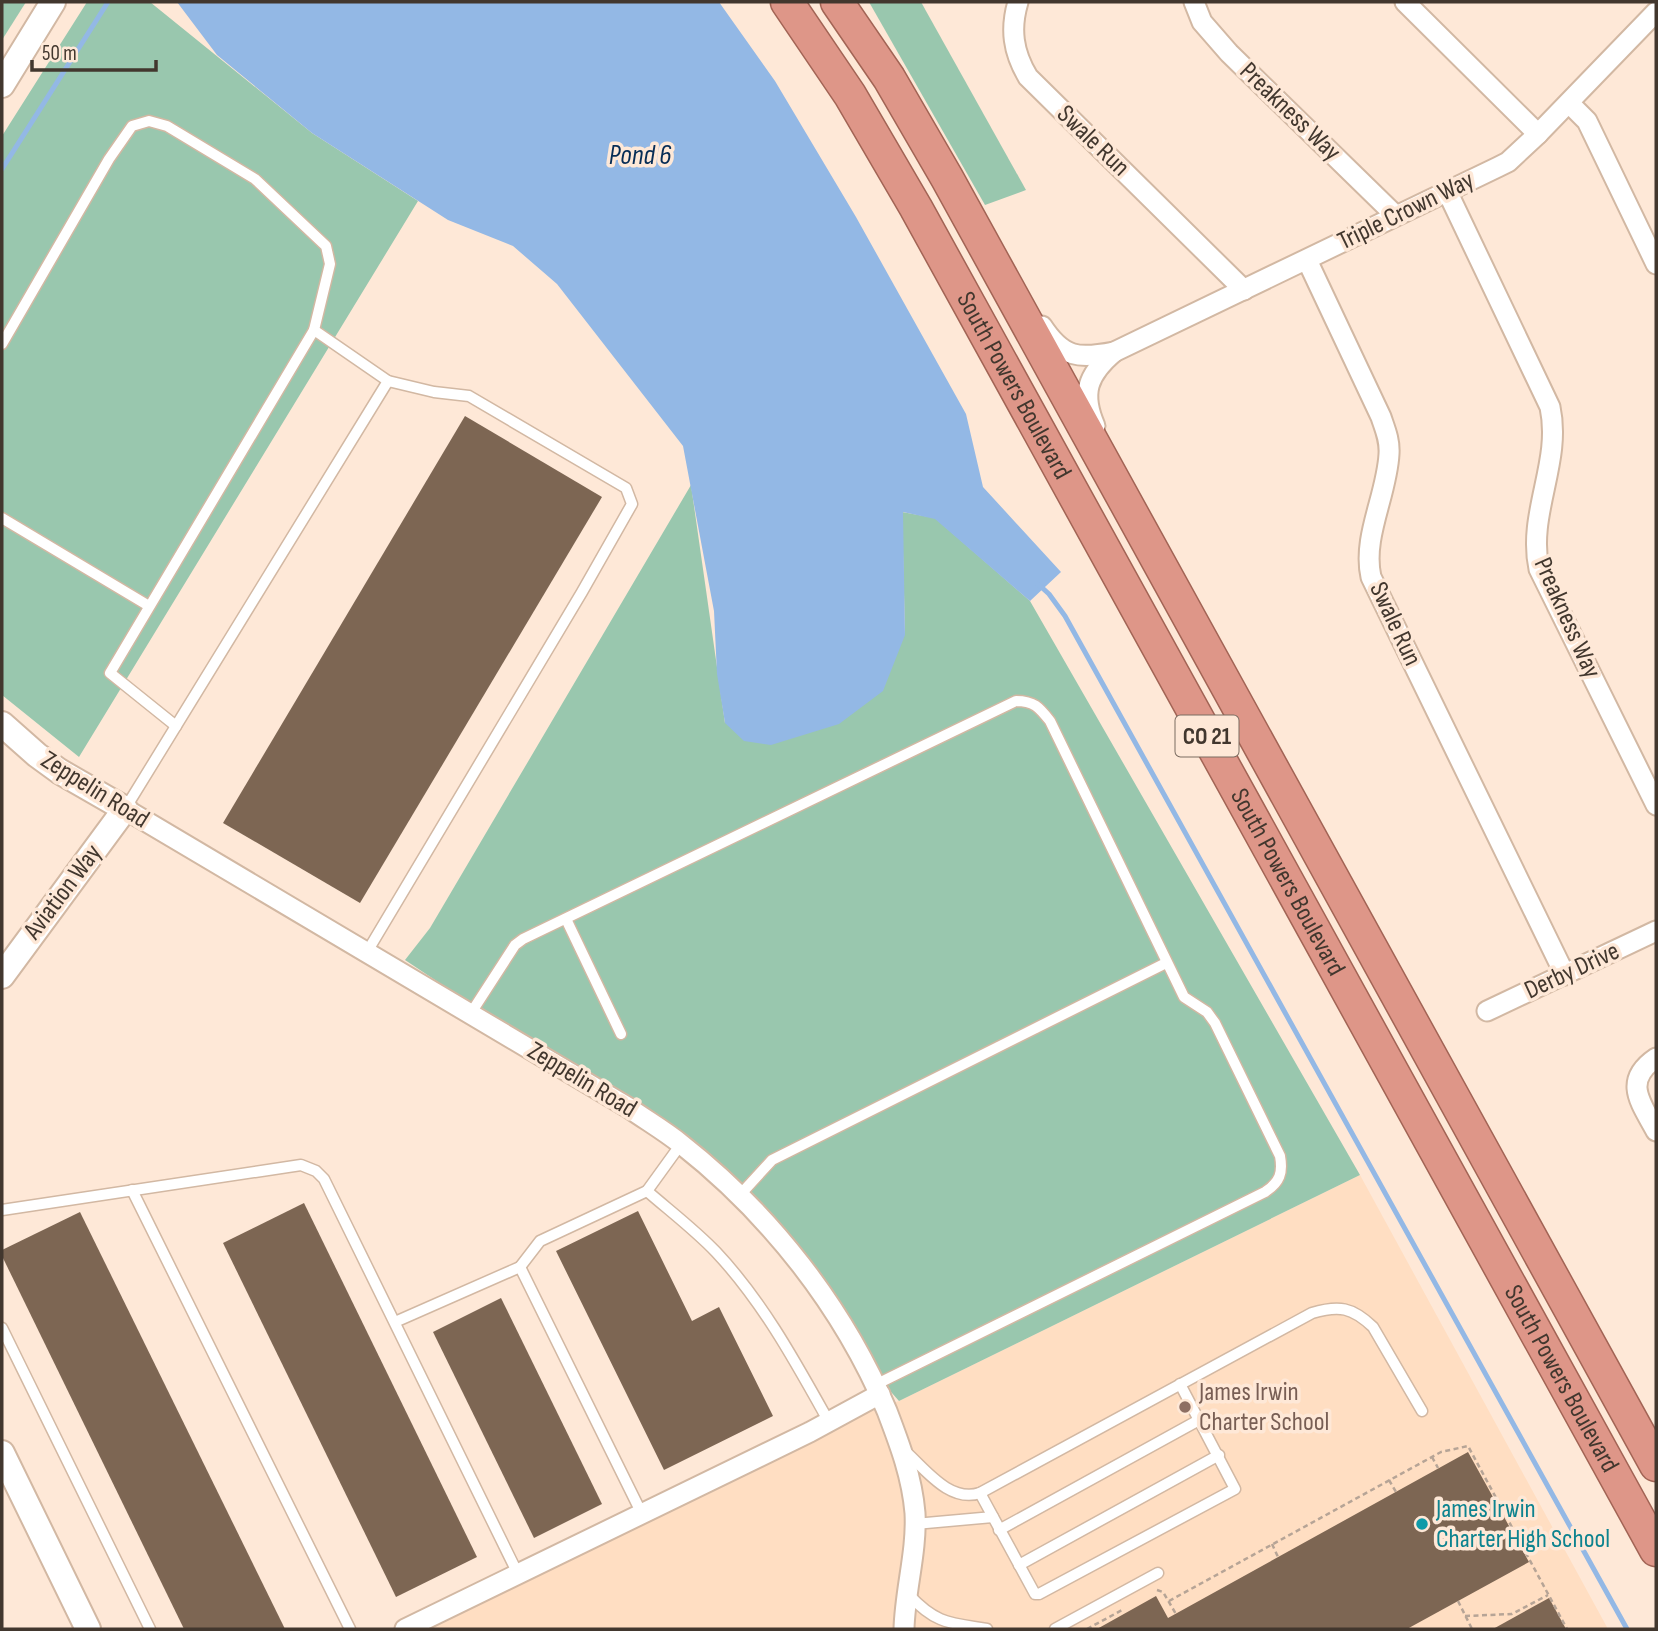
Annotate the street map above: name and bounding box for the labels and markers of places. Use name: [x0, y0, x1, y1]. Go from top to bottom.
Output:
place label: James Irwin Charter School: [1198, 1377, 1329, 1438]
marker: James Irwin Charter School: [1177, 1399, 1193, 1415]
place label: James Irwin Charter High School: [1435, 1494, 1610, 1555]
marker: James Irwin Charter High School: [1414, 1516, 1430, 1532]

